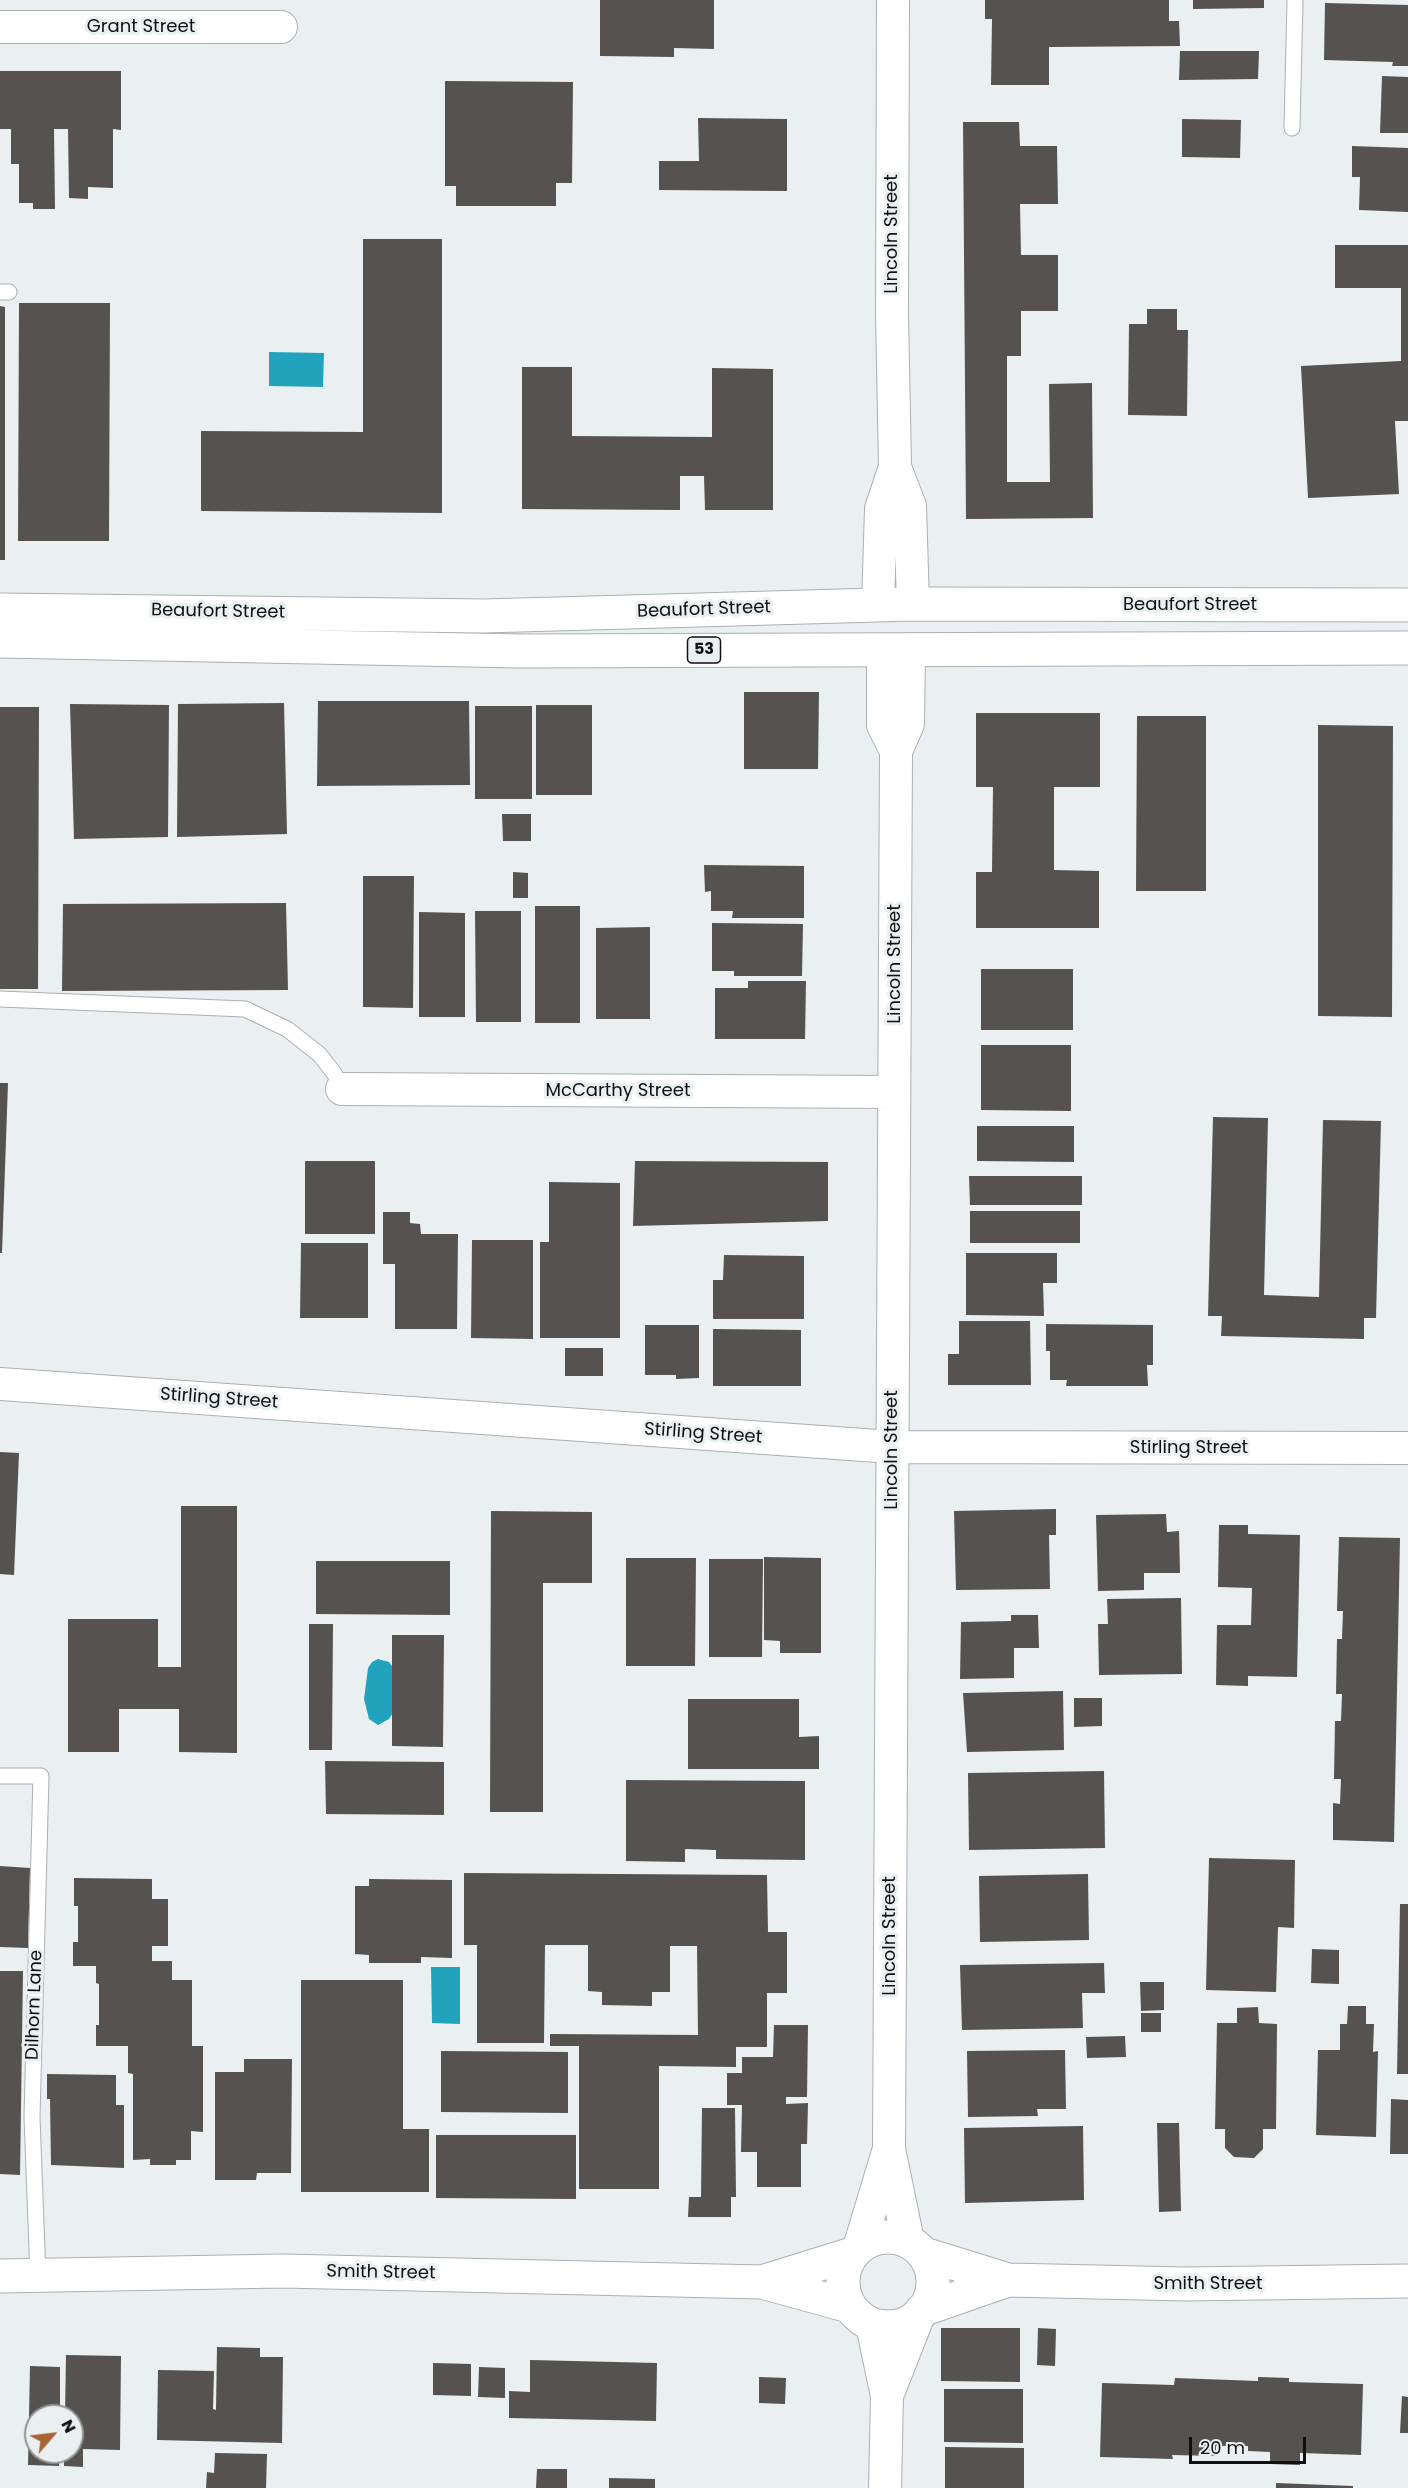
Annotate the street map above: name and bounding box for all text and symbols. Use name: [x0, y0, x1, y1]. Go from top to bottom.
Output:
street label: Grant Street: [87, 16, 195, 38]
street label: Lincoln Street: [881, 174, 903, 294]
street label: Beaufort Street: [1123, 594, 1257, 616]
street label: Beaufort Street: [637, 597, 771, 623]
street label: Beaufort Street: [151, 600, 285, 624]
road number: 53: [688, 637, 720, 663]
street label: Lincoln Street: [884, 904, 906, 1024]
street label: McCarthy Street: [546, 1080, 690, 1102]
street label: Stirling Street: [159, 1384, 279, 1414]
street label: Lincoln Street: [881, 1390, 903, 1510]
street label: Stirling Street: [643, 1419, 763, 1449]
street label: Stirling Street: [1130, 1437, 1248, 1459]
street label: Lincoln Street: [879, 1876, 901, 1996]
street label: Dilhorn Lane: [22, 1950, 48, 2060]
street label: Smith Street: [326, 2261, 436, 2285]
street label: Smith Street: [1153, 2273, 1263, 2295]
north arrow: [24, 2404, 84, 2464]
text: N: [56, 2416, 82, 2437]
scale bar: [1192, 2425, 1309, 2463]
text: 20 m: [1200, 2435, 1245, 2460]

